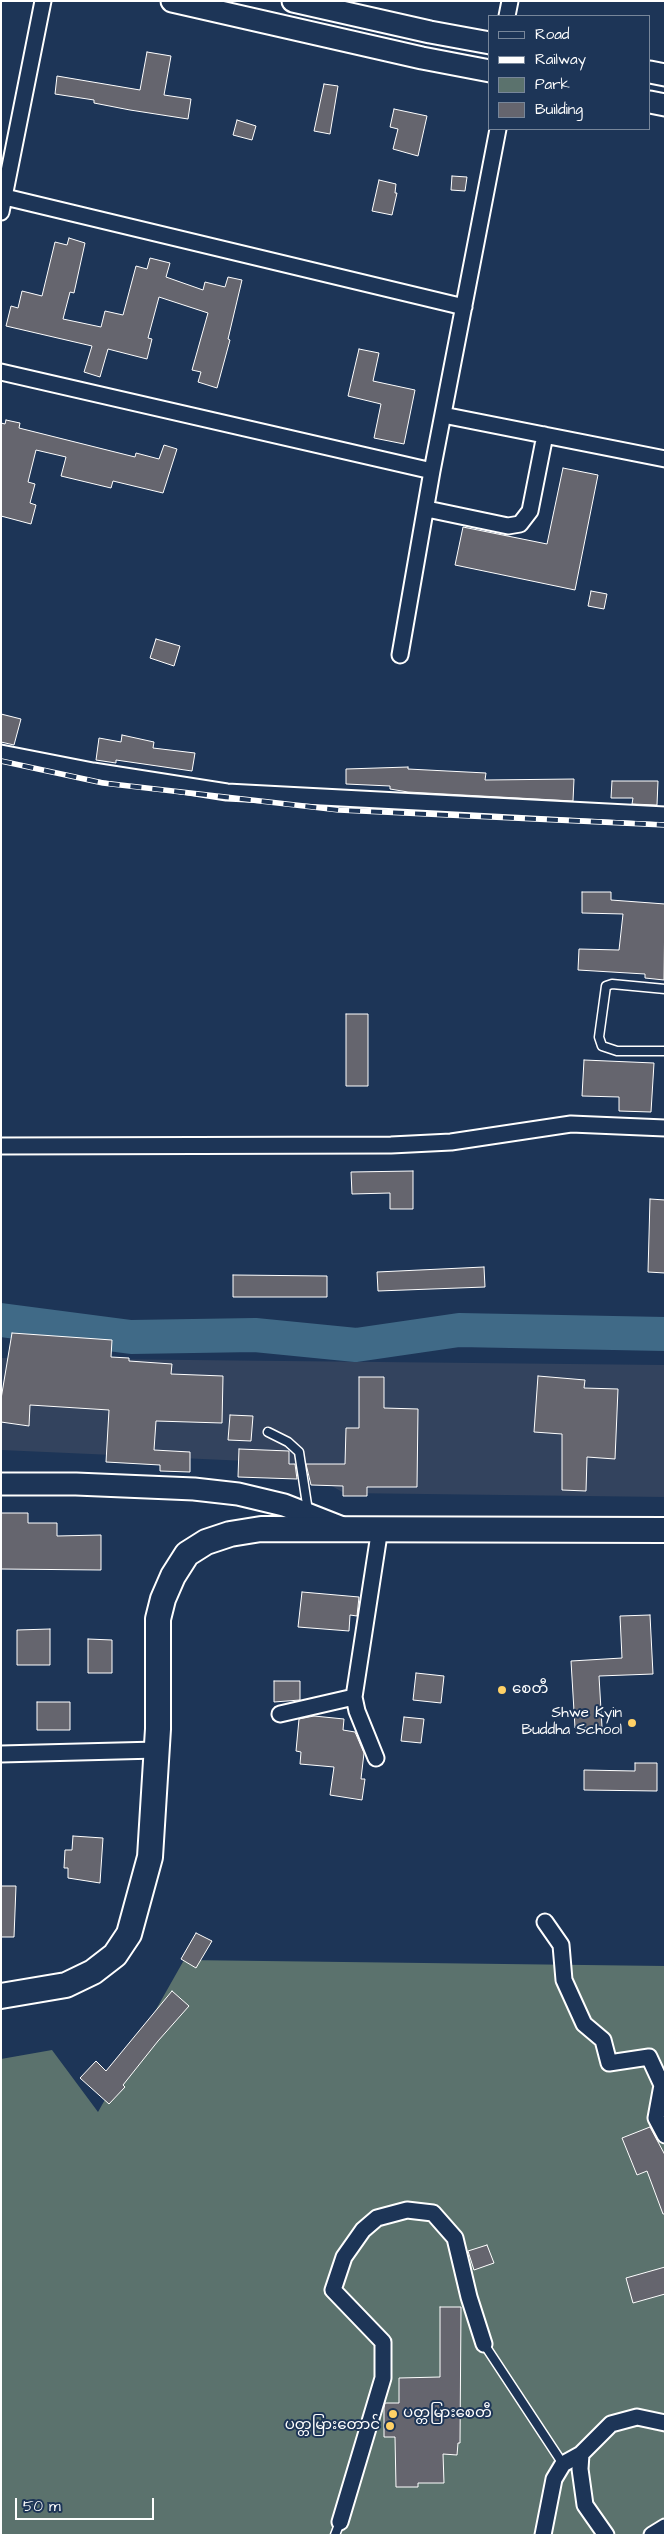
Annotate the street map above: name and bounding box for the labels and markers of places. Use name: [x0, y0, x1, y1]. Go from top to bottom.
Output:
place label: စေတီ: [512, 1681, 548, 1699]
marker: စေတီ: [496, 1684, 508, 1696]
place label: Shwe Kyin Buddha School: [521, 1705, 622, 1740]
marker: Shwe Kyin Buddha School: [626, 1717, 638, 1729]
place label: ပတ္တမြားစေတီ: [403, 2405, 492, 2423]
marker: ပတ္တမြားစေတီ: [387, 2408, 399, 2420]
place label: ပတ္တမြားတောင်: [285, 2417, 380, 2435]
marker: ပတ္တမြားတောင်: [384, 2420, 396, 2432]

